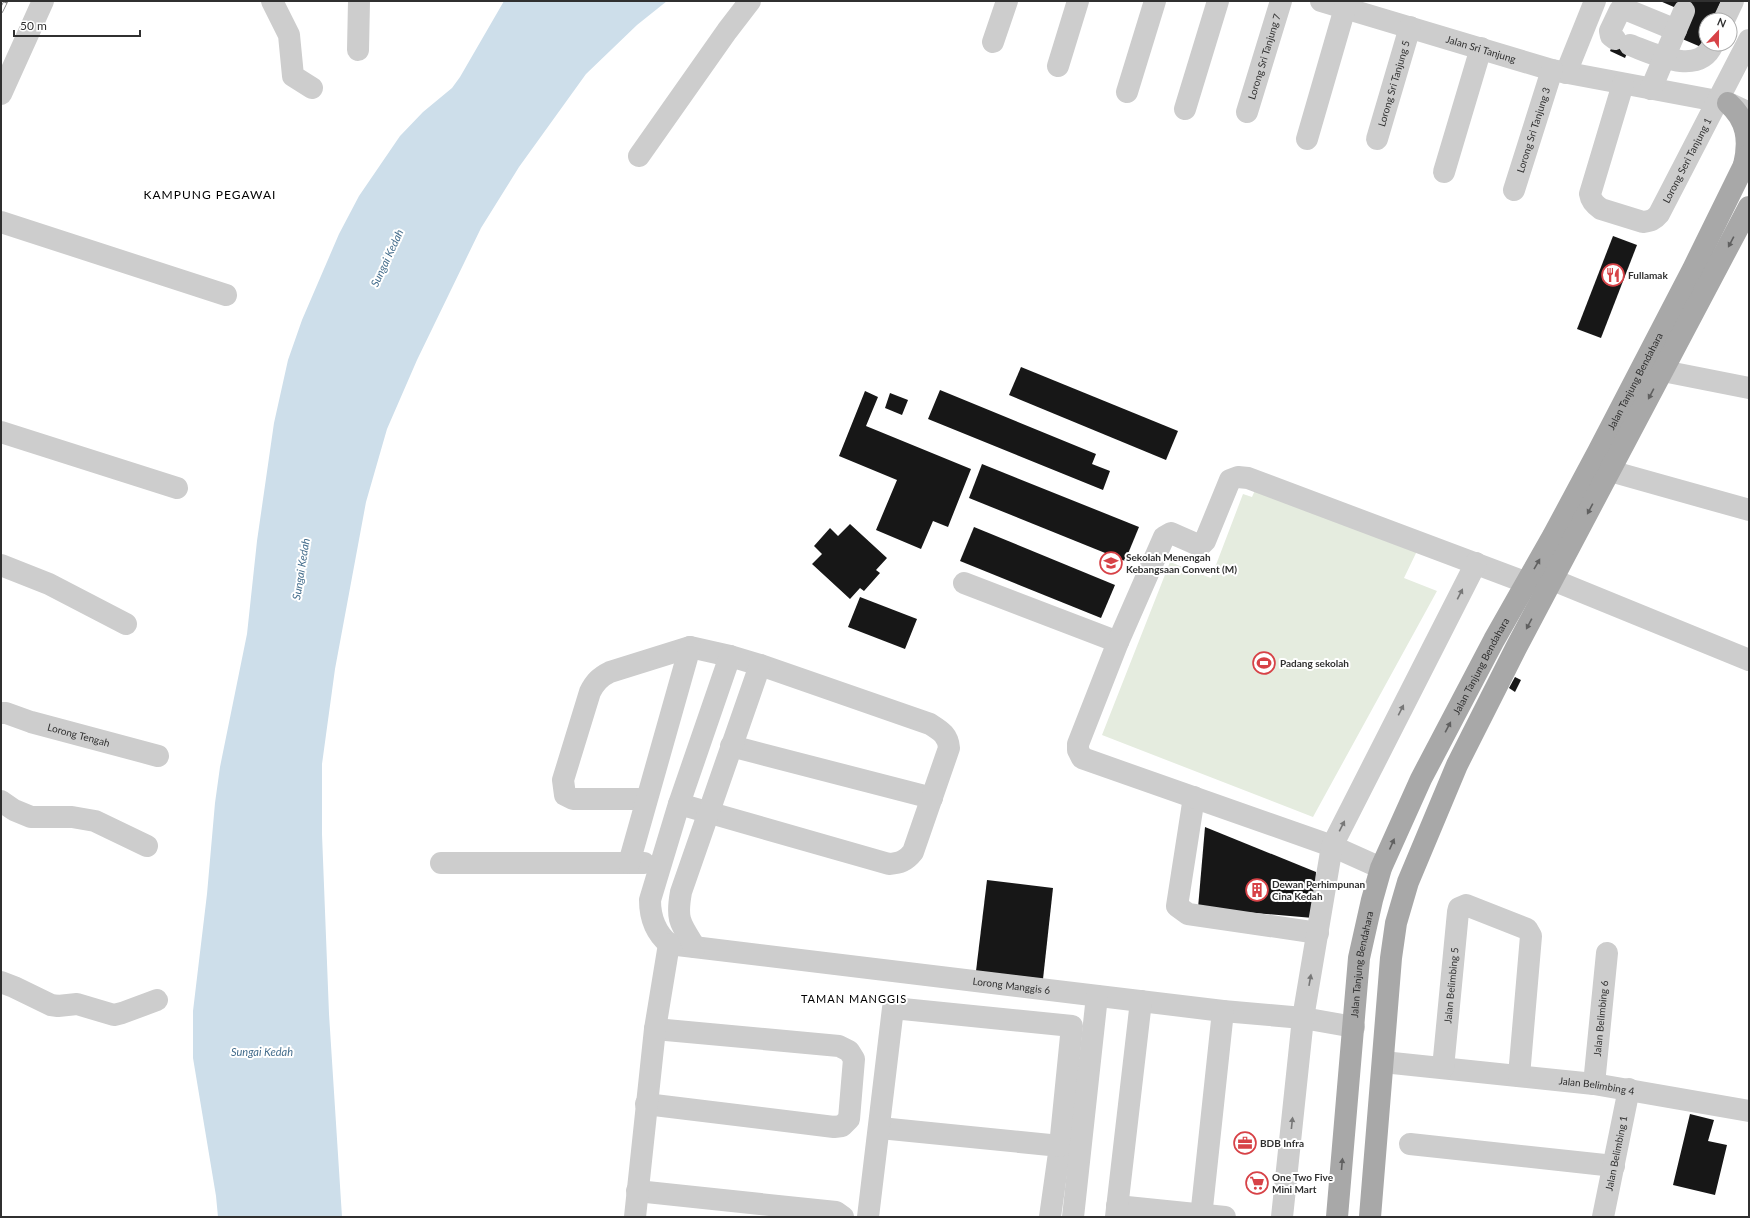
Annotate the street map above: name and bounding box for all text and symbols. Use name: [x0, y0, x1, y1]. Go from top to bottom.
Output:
scale bar: [14, 12, 140, 38]
street label: Lorong Sri Tanjung 7: [1245, 12, 1283, 101]
north arrow: [1698, 12, 1738, 52]
text: N: [1716, 15, 1728, 30]
text: 50 m: [20, 18, 47, 33]
street label: Jalan Sri Tanjung: [1445, 33, 1517, 65]
street label: Lorong Sri Tanjung 5: [1375, 39, 1412, 128]
street label: Lorong Sri Tanjung 3: [1514, 85, 1552, 174]
street label: Lorong Seri Tanjung 1: [1660, 115, 1714, 205]
district label: KAMPUNG PEGAWAI: [144, 187, 276, 202]
water label: Sungai Kedah: [368, 227, 406, 289]
one-way arrow: [1728, 236, 1734, 247]
restaurant icon: Fullamak: [1600, 262, 1626, 288]
place label: Fullamak: [1628, 269, 1668, 281]
street label: Jalan Tanjung Bendahara: [1605, 330, 1665, 432]
one-way arrow: [1647, 388, 1654, 400]
one-way arrow: [1587, 503, 1593, 515]
water label: Sungai Kedah: [289, 537, 312, 601]
school or university icon: Sekolah Menengah Kebangsaan Convent (M): [1098, 550, 1124, 576]
place label: Sekolah Menengah Kebangsaan Convent (M): [1126, 551, 1237, 575]
one-way arrow: [1534, 558, 1541, 570]
one-way arrow: [1457, 589, 1463, 600]
street label: Jalan Tanjung Bendahara: [1450, 615, 1511, 716]
one-way arrow: [1526, 618, 1533, 630]
sports icon: Padang sekolah: [1251, 650, 1277, 676]
place label: Padang sekolah: [1280, 657, 1349, 669]
one-way arrow: [1398, 705, 1404, 716]
street label: Lorong Tengah: [46, 721, 111, 749]
one-way arrow: [1445, 721, 1451, 733]
one-way arrow: [1339, 820, 1345, 832]
one-way arrow: [1389, 838, 1395, 849]
building icon: Dewan Perhimpunan Cina Kedah: [1244, 877, 1270, 903]
place label: Dewan Perhimpunan Cina Kedah: [1272, 878, 1366, 902]
street label: Jalan Tanjung Bendahara: [1348, 910, 1375, 1018]
street label: Jalan Belimbing 5: [1441, 947, 1461, 1024]
one-way arrow: [1307, 974, 1313, 986]
street label: Lorong Manggis 6: [972, 975, 1051, 996]
street label: Jalan Belimbing 6: [1591, 980, 1610, 1057]
district label: TAMAN MANGGIS: [801, 992, 907, 1005]
water label: Sungai Kedah: [231, 1045, 293, 1058]
street label: Jalan Belimbing 4: [1558, 1074, 1636, 1097]
street label: Jalan Belimbing 1: [1602, 1114, 1629, 1192]
one-way arrow: [1289, 1117, 1295, 1129]
office icon: BDB Infra: [1232, 1130, 1258, 1156]
place label: BDB Infra: [1260, 1137, 1304, 1149]
one-way arrow: [1338, 1158, 1345, 1170]
supermarket icon: One Two Five Mini Mart: [1244, 1170, 1270, 1196]
place label: One Two Five Mini Mart: [1272, 1171, 1334, 1195]

